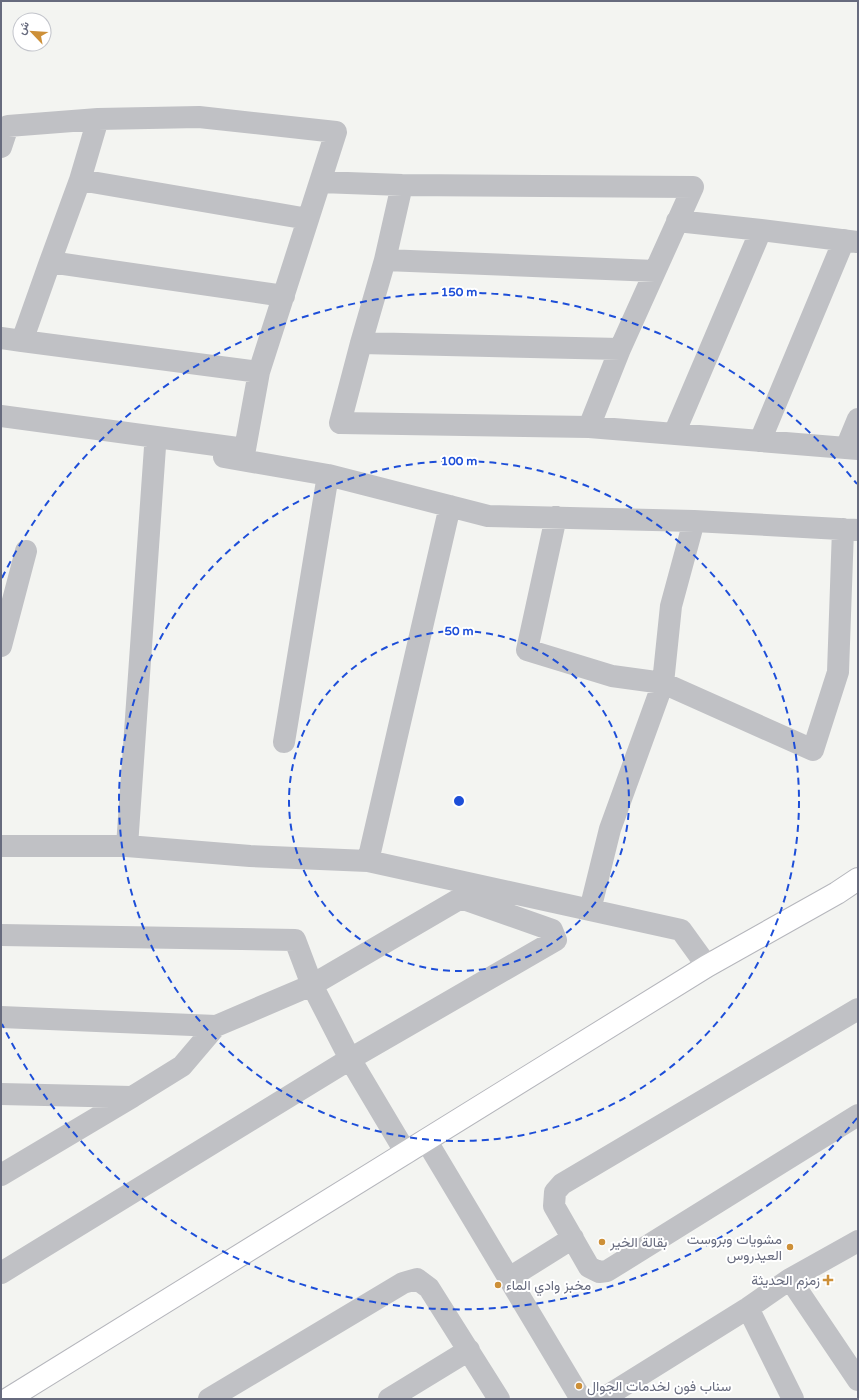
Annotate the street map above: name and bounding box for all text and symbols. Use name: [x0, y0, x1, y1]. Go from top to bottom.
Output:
north arrow: [12, 12, 52, 52]
text: ش: [15, 19, 32, 37]
text: 150 m: [441, 285, 477, 299]
text: 100 m: [441, 454, 477, 468]
text: 50 m: [444, 624, 474, 638]
centre of rings: [452, 794, 466, 808]
place label: مشويات وبروست العيدروس: [687, 1231, 782, 1264]
place label: بقالة الخير: [609, 1234, 667, 1251]
marker: بقالة الخير: [597, 1237, 607, 1247]
marker: مشويات وبروست العيدروس: [785, 1242, 795, 1252]
place label: زمزم الحديثة: [751, 1272, 820, 1289]
marker: زمزم الحديثة: [823, 1275, 833, 1285]
place label: مخبز وادي الماء: [506, 1277, 591, 1297]
marker: مخبز وادي الماء: [493, 1280, 503, 1290]
place label: سناب فون لخدمات الجوال: [587, 1378, 731, 1396]
marker: سناب فون لخدمات الجوال: [574, 1381, 584, 1391]

